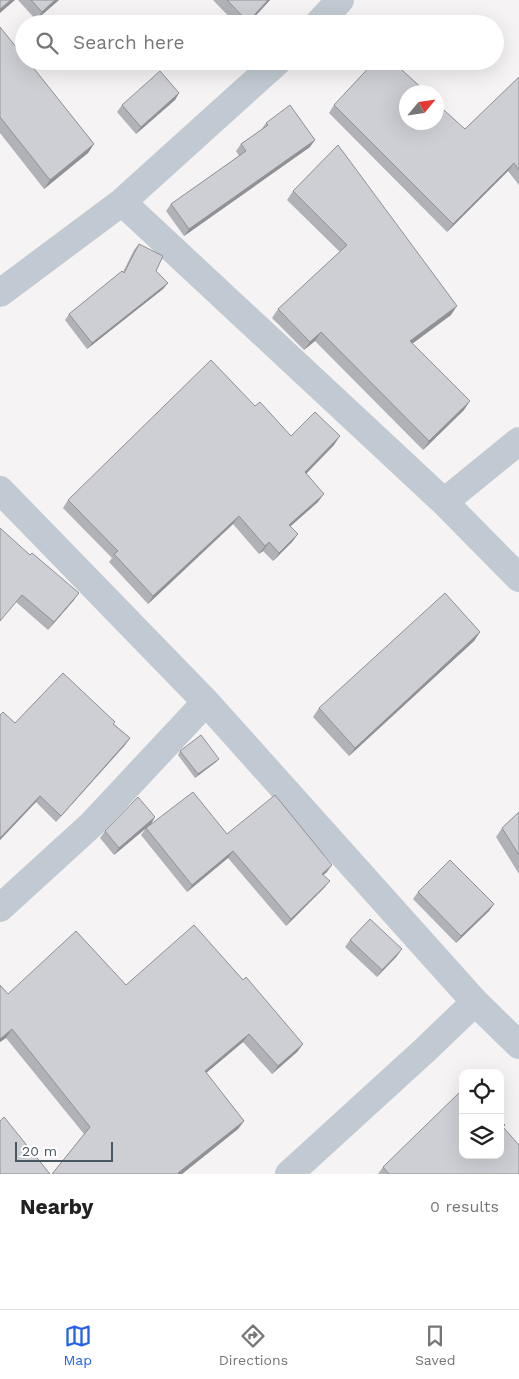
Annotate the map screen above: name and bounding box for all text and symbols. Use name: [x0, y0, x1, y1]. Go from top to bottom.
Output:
search box: [15, 15, 504, 70]
icon: search: [33, 29, 61, 57]
text: Search here: [73, 31, 184, 54]
north arrow: [399, 85, 444, 130]
map controls: [459, 1069, 504, 1159]
button: locate: [459, 1069, 504, 1114]
button: layers: [459, 1114, 504, 1159]
scale bar: [15, 1139, 112, 1162]
text: 20 m: [22, 1143, 57, 1159]
text: Nearby: [20, 1194, 93, 1219]
text: 0 results: [430, 1197, 499, 1216]
tab: Map: [63, 1322, 92, 1368]
tab: Directions: [219, 1322, 288, 1368]
tab: Saved: [415, 1322, 456, 1368]

